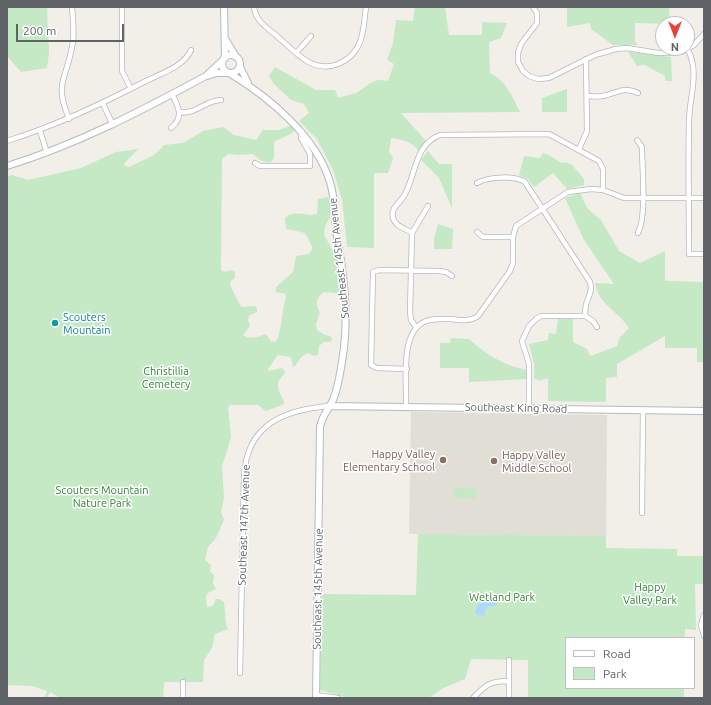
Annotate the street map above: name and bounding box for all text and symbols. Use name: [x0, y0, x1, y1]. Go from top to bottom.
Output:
scale bar: [18, 16, 126, 42]
north arrow: [655, 16, 695, 56]
text: 200 m: [23, 24, 56, 37]
text: N: [671, 41, 679, 53]
street label: Southeast 145th Avenue: [326, 197, 352, 319]
place label: Scouters Mountain: [63, 310, 110, 336]
marker: Scouters Mountain: [50, 318, 60, 328]
park label: Christillia Cemetery: [142, 364, 190, 390]
street label: Southeast King Road: [465, 401, 567, 415]
place label: Happy Valley Elementary School: [343, 447, 435, 473]
place label: Happy Valley Middle School: [502, 448, 571, 474]
marker: Happy Valley Elementary School: [438, 455, 448, 465]
marker: Happy Valley Middle School: [489, 456, 499, 466]
street label: Southeast 147th Avenue: [235, 464, 253, 586]
park label: Scouters Mountain Nature Park: [56, 483, 148, 509]
street label: Southeast 145th Avenue: [310, 528, 326, 650]
park label: Happy Valley Park: [623, 580, 677, 606]
park label: Wetland Park: [469, 590, 535, 604]
legend: [565, 637, 695, 689]
text: Road: [603, 647, 631, 660]
text: Park: [603, 667, 627, 680]

